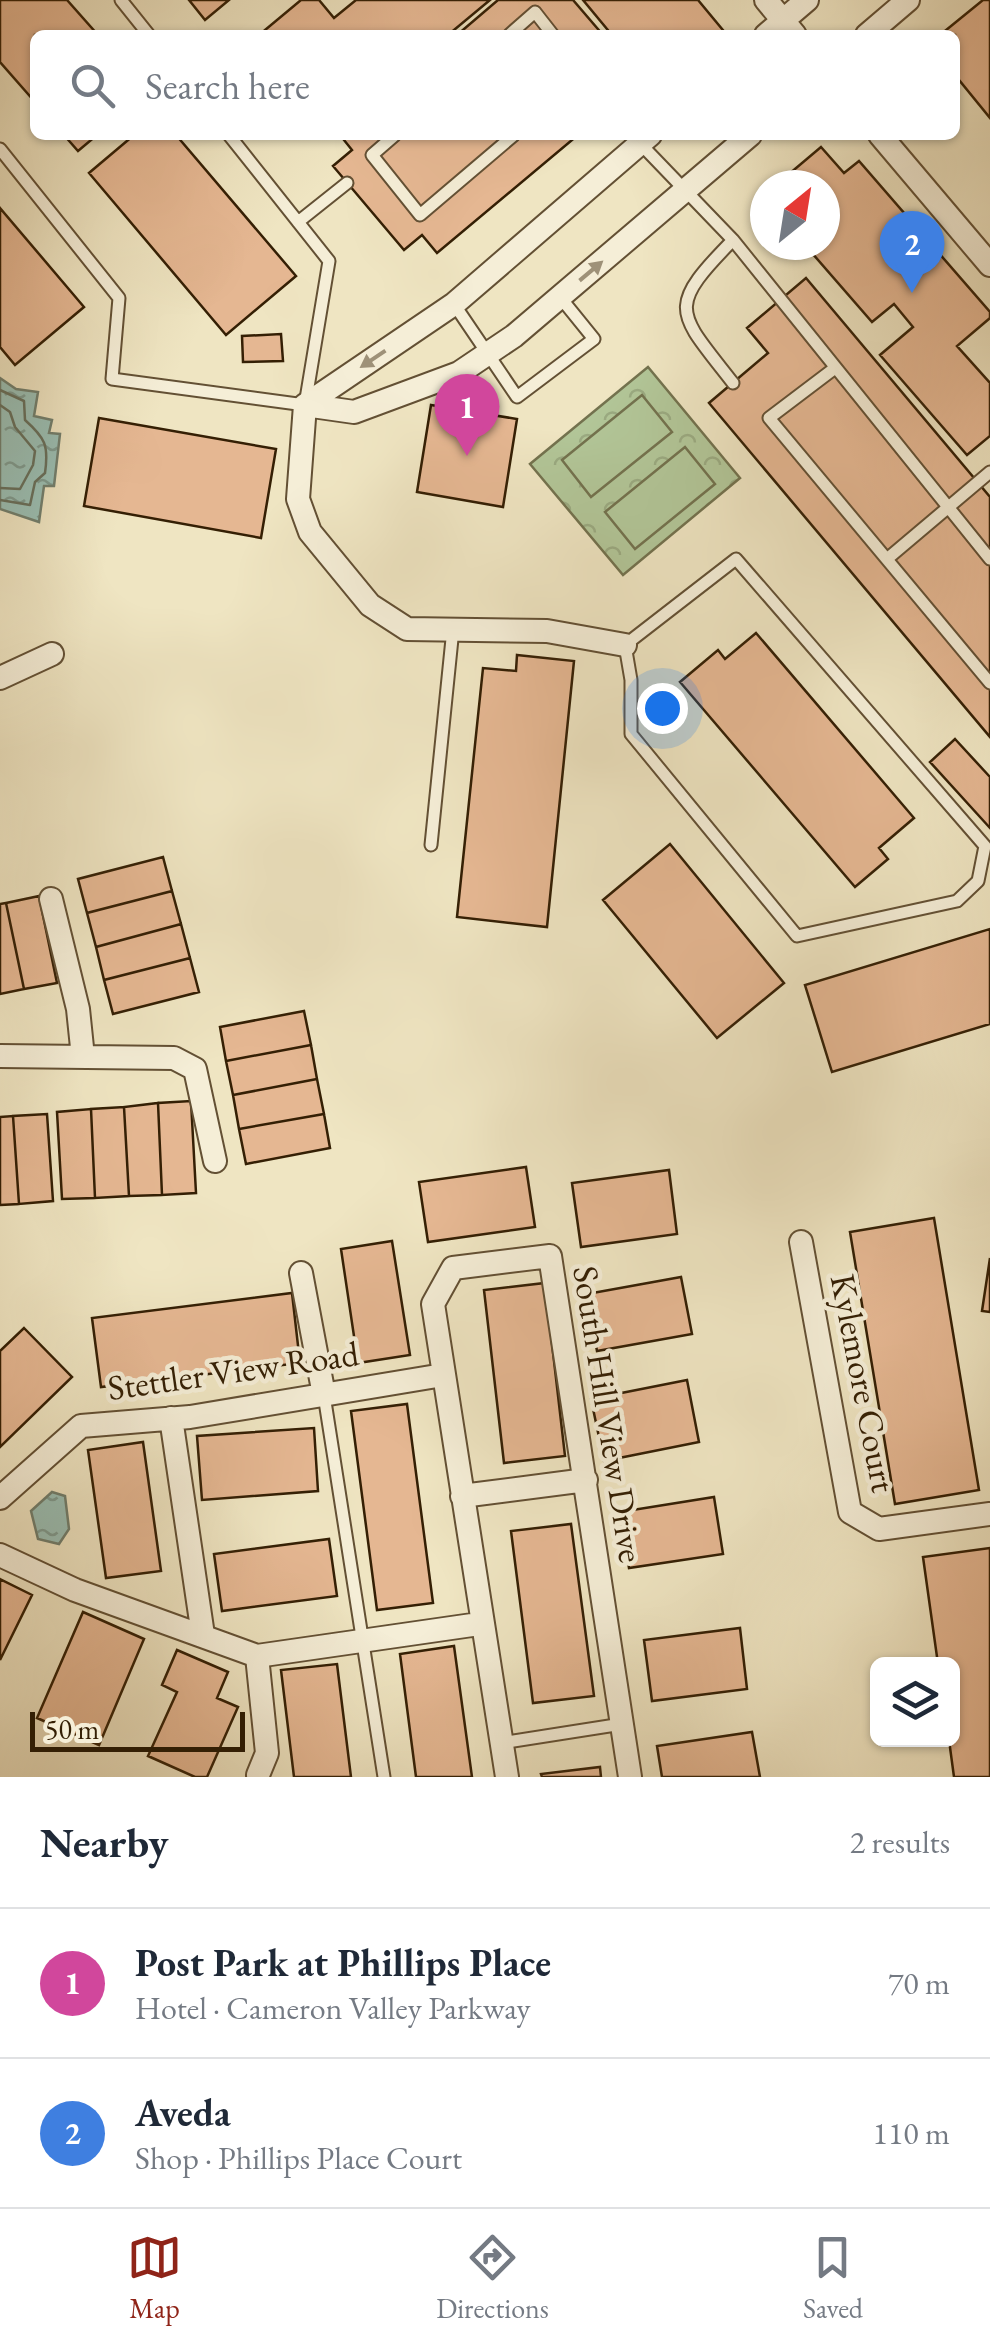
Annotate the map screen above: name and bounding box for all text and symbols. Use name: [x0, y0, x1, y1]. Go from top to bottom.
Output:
search box: [30, 30, 960, 140]
icon: search: [65, 58, 120, 113]
text: Search here: [145, 61, 310, 110]
north arrow: [750, 170, 840, 260]
pin: 2: [880, 210, 944, 293]
one-way arrow: [579, 261, 604, 283]
one-way arrow: [360, 349, 387, 368]
pin: 1: [434, 374, 500, 456]
your location: [637, 683, 688, 734]
street label: South Hill View Drive: [563, 1263, 655, 1565]
street label: Kylemore Court: [821, 1270, 907, 1496]
street label: Stettler View Road: [105, 1330, 362, 1410]
map controls: [870, 1657, 960, 1747]
button: layers: [870, 1657, 960, 1747]
scale bar: [30, 1707, 245, 1752]
text: 50 m: [45, 1711, 99, 1747]
text: Nearby: [40, 1815, 169, 1870]
text: 2 results: [850, 1821, 950, 1863]
text: Post Park at Phillips Place: [135, 1938, 551, 1987]
text: 1: [64, 1962, 81, 2004]
text: 70 m: [888, 1962, 950, 2004]
text: Hotel · Cameron Valley Parkway: [135, 1987, 531, 2029]
text: Aveda: [135, 2088, 231, 2137]
text: 2: [64, 2112, 81, 2154]
text: 110 m: [873, 2112, 950, 2154]
text: Shop · Phillips Place Court: [135, 2137, 462, 2179]
tab: Map: [127, 2230, 182, 2326]
tab: Directions: [436, 2230, 549, 2326]
tab: Saved: [803, 2230, 863, 2326]

